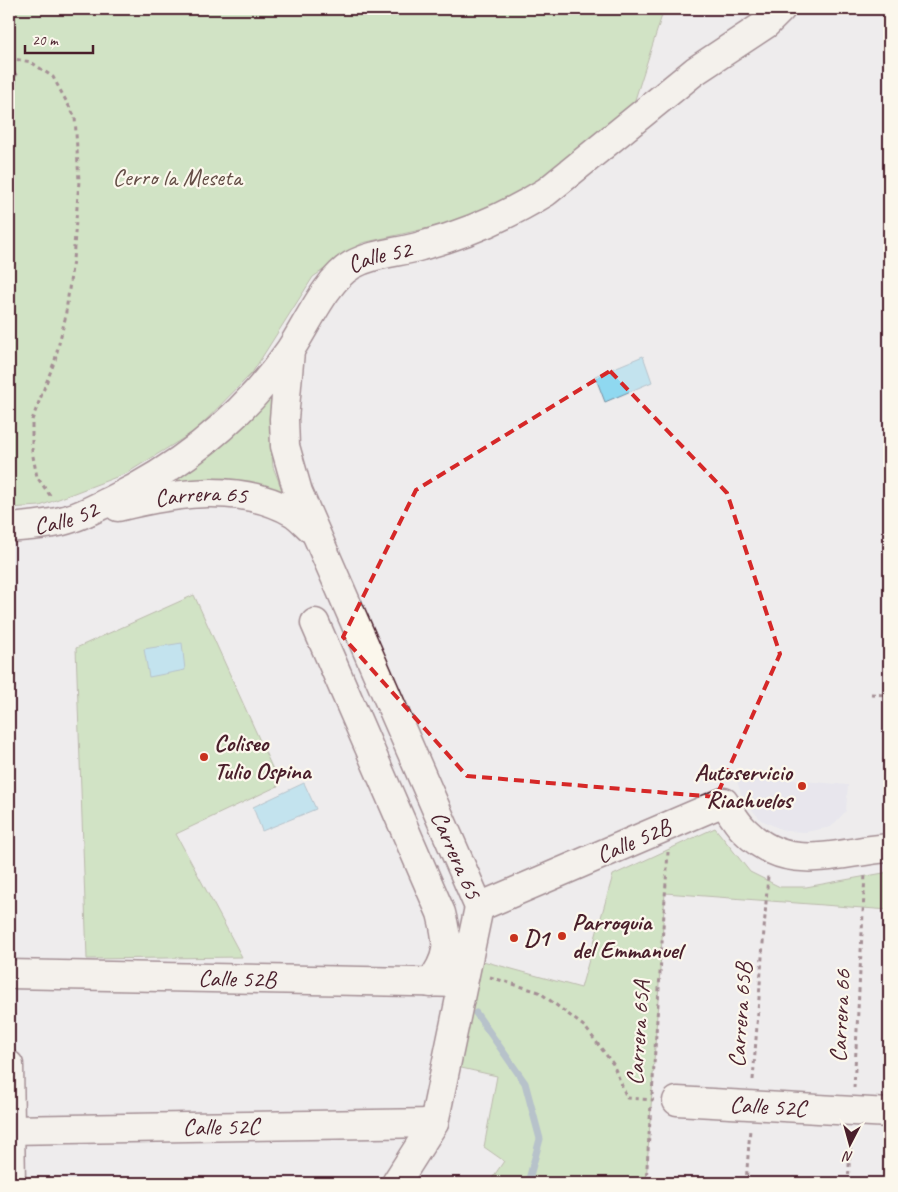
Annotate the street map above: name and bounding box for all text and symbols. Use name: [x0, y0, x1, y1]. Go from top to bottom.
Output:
scale bar: [25, 22, 92, 54]
text: 20 m: [32, 31, 59, 50]
park label: Cerro la Meseta: [112, 162, 244, 192]
street label: Calle 52: [342, 234, 416, 280]
street label: Carrera 65: [152, 478, 250, 514]
street label: Calle 52: [32, 493, 105, 541]
place label: Coliseo Tulio Ospina: [214, 728, 313, 786]
marker: Coliseo Tulio Ospina: [198, 751, 210, 763]
place label: Autoservicio Riachuelos: [694, 757, 795, 815]
marker: Autoservicio Riachuelos: [796, 780, 808, 792]
street label: Carrera 65: [424, 806, 489, 905]
street label: Calle 52B: [592, 811, 676, 870]
place label: Parroquia del Emmanuel: [572, 907, 687, 965]
place label: D1: [524, 923, 552, 953]
marker: Parroquia del Emmanuel: [556, 930, 568, 942]
marker: D1: [508, 932, 520, 944]
street label: Carrera 65B: [721, 960, 759, 1069]
street label: Calle 52B: [198, 963, 278, 994]
street label: Carrera 66: [823, 968, 857, 1063]
street label: Carrera 65A: [619, 979, 657, 1086]
street label: Calle 52C: [729, 1089, 810, 1123]
street label: Calle 52C: [182, 1111, 262, 1142]
north arrow: [826, 1120, 876, 1170]
text: N: [841, 1147, 854, 1165]

